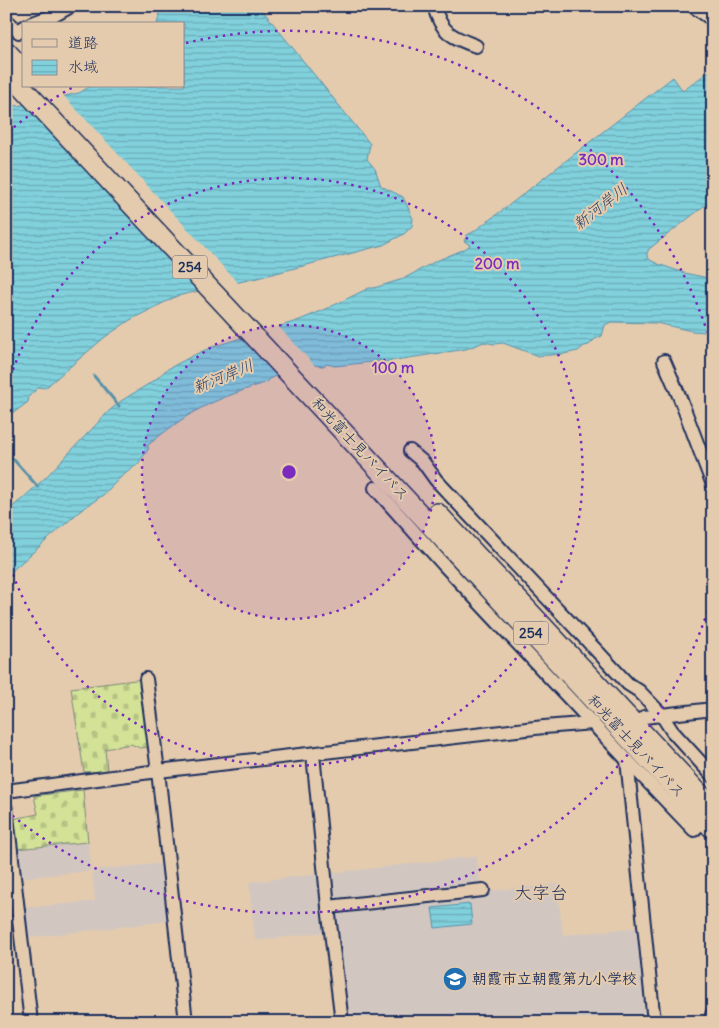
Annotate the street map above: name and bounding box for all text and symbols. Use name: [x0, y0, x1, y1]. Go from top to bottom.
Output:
legend: [22, 22, 185, 88]
text: 道路: [68, 33, 98, 52]
text: 水域: [68, 57, 98, 76]
text: 300 m: [579, 150, 624, 169]
water label: 新河岸川: [569, 178, 631, 234]
text: 200 m: [475, 254, 519, 273]
road number: 254: [172, 256, 208, 278]
water label: 新河岸川: [190, 355, 256, 397]
text: 100 m: [372, 358, 414, 377]
street label: 和光富士見バイパス: [307, 393, 413, 504]
centre of rings: [280, 463, 298, 481]
road number: 254: [514, 622, 548, 644]
street label: 和光富士見バイパス: [583, 690, 689, 801]
district label: 大字台: [514, 881, 568, 904]
school or university icon: 朝霞市立朝霞第九小学校: [442, 966, 468, 992]
place label: 朝霞市立朝霞第九小学校: [472, 969, 637, 988]

